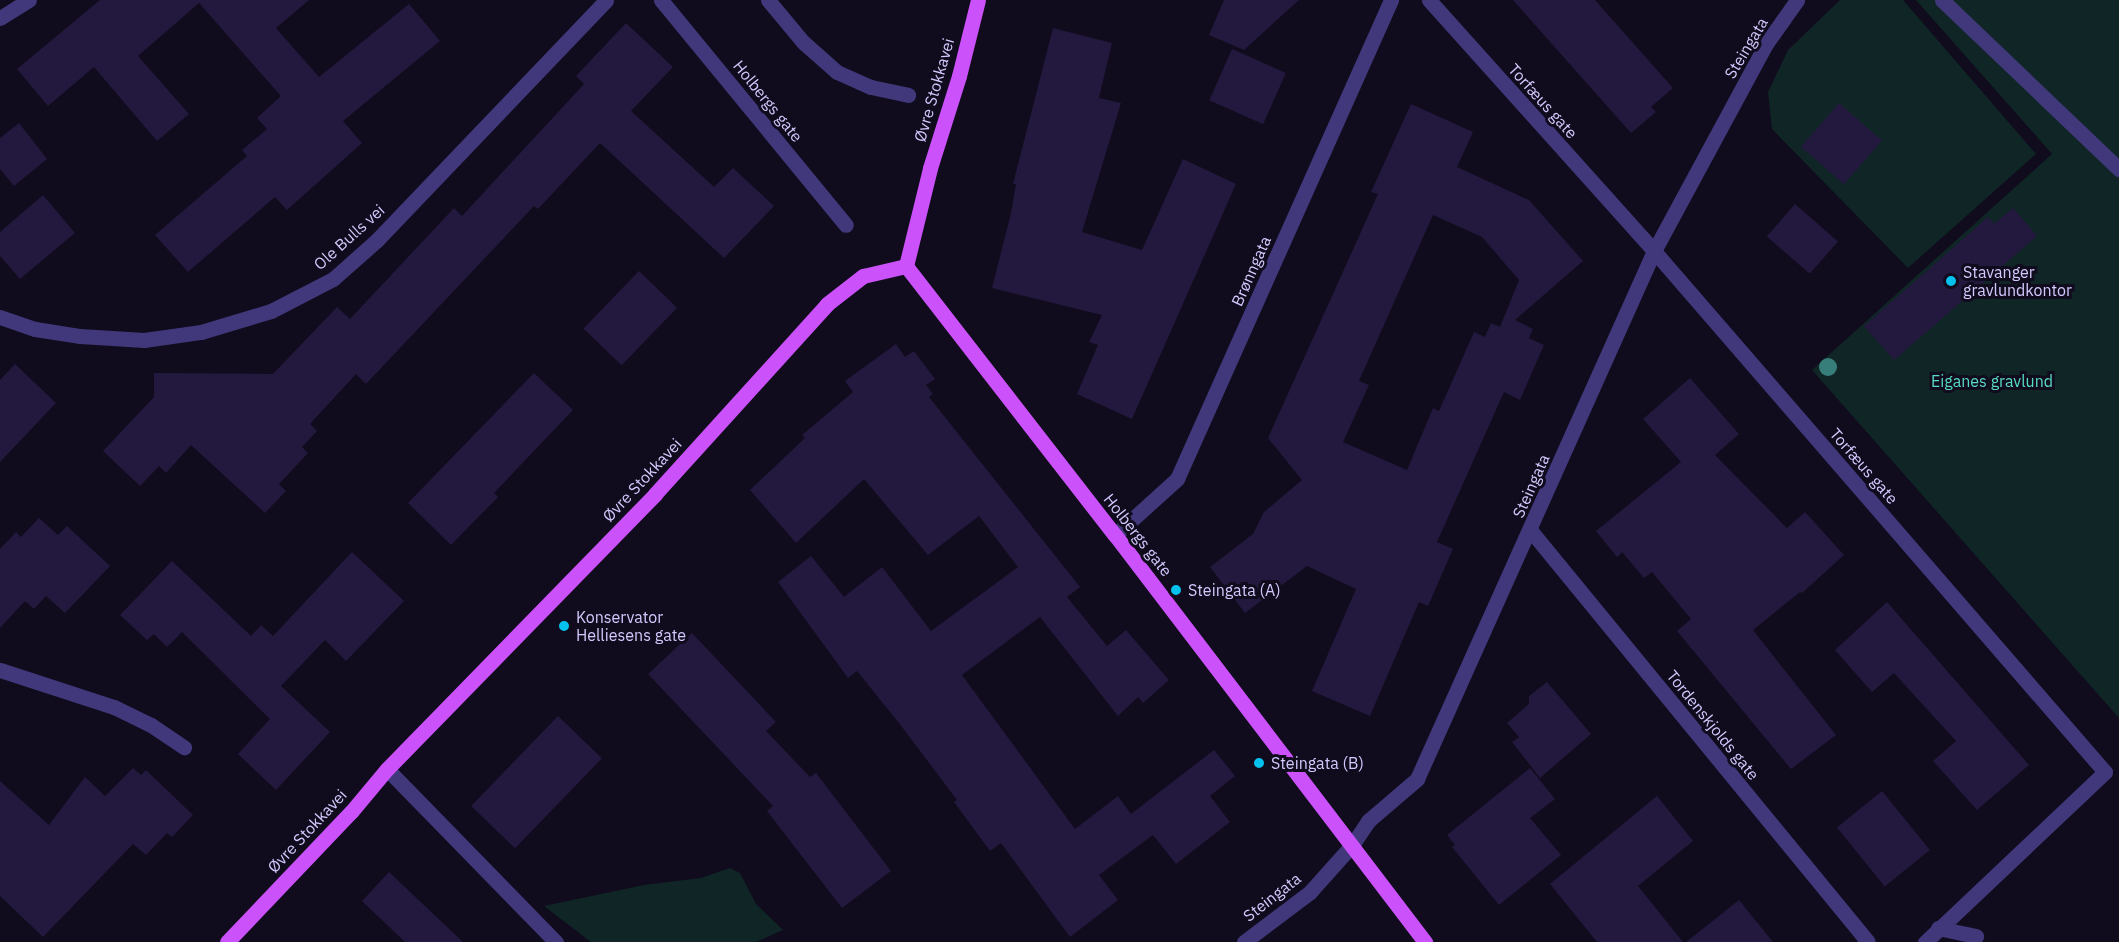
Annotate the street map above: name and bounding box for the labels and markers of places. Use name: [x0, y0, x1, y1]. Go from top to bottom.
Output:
place label: Stavanger gravlundkontor: [1963, 262, 2072, 300]
marker: Stavanger gravlundkontor: [1944, 274, 1958, 288]
place label: Steingata (A): [1188, 580, 1281, 600]
marker: Steingata (A): [1169, 583, 1183, 597]
place label: Konservator Helliesens gate: [576, 607, 686, 645]
marker: Konservator Helliesens gate: [557, 619, 571, 633]
place label: Steingata (B): [1271, 753, 1364, 773]
marker: Steingata (B): [1252, 756, 1266, 770]

